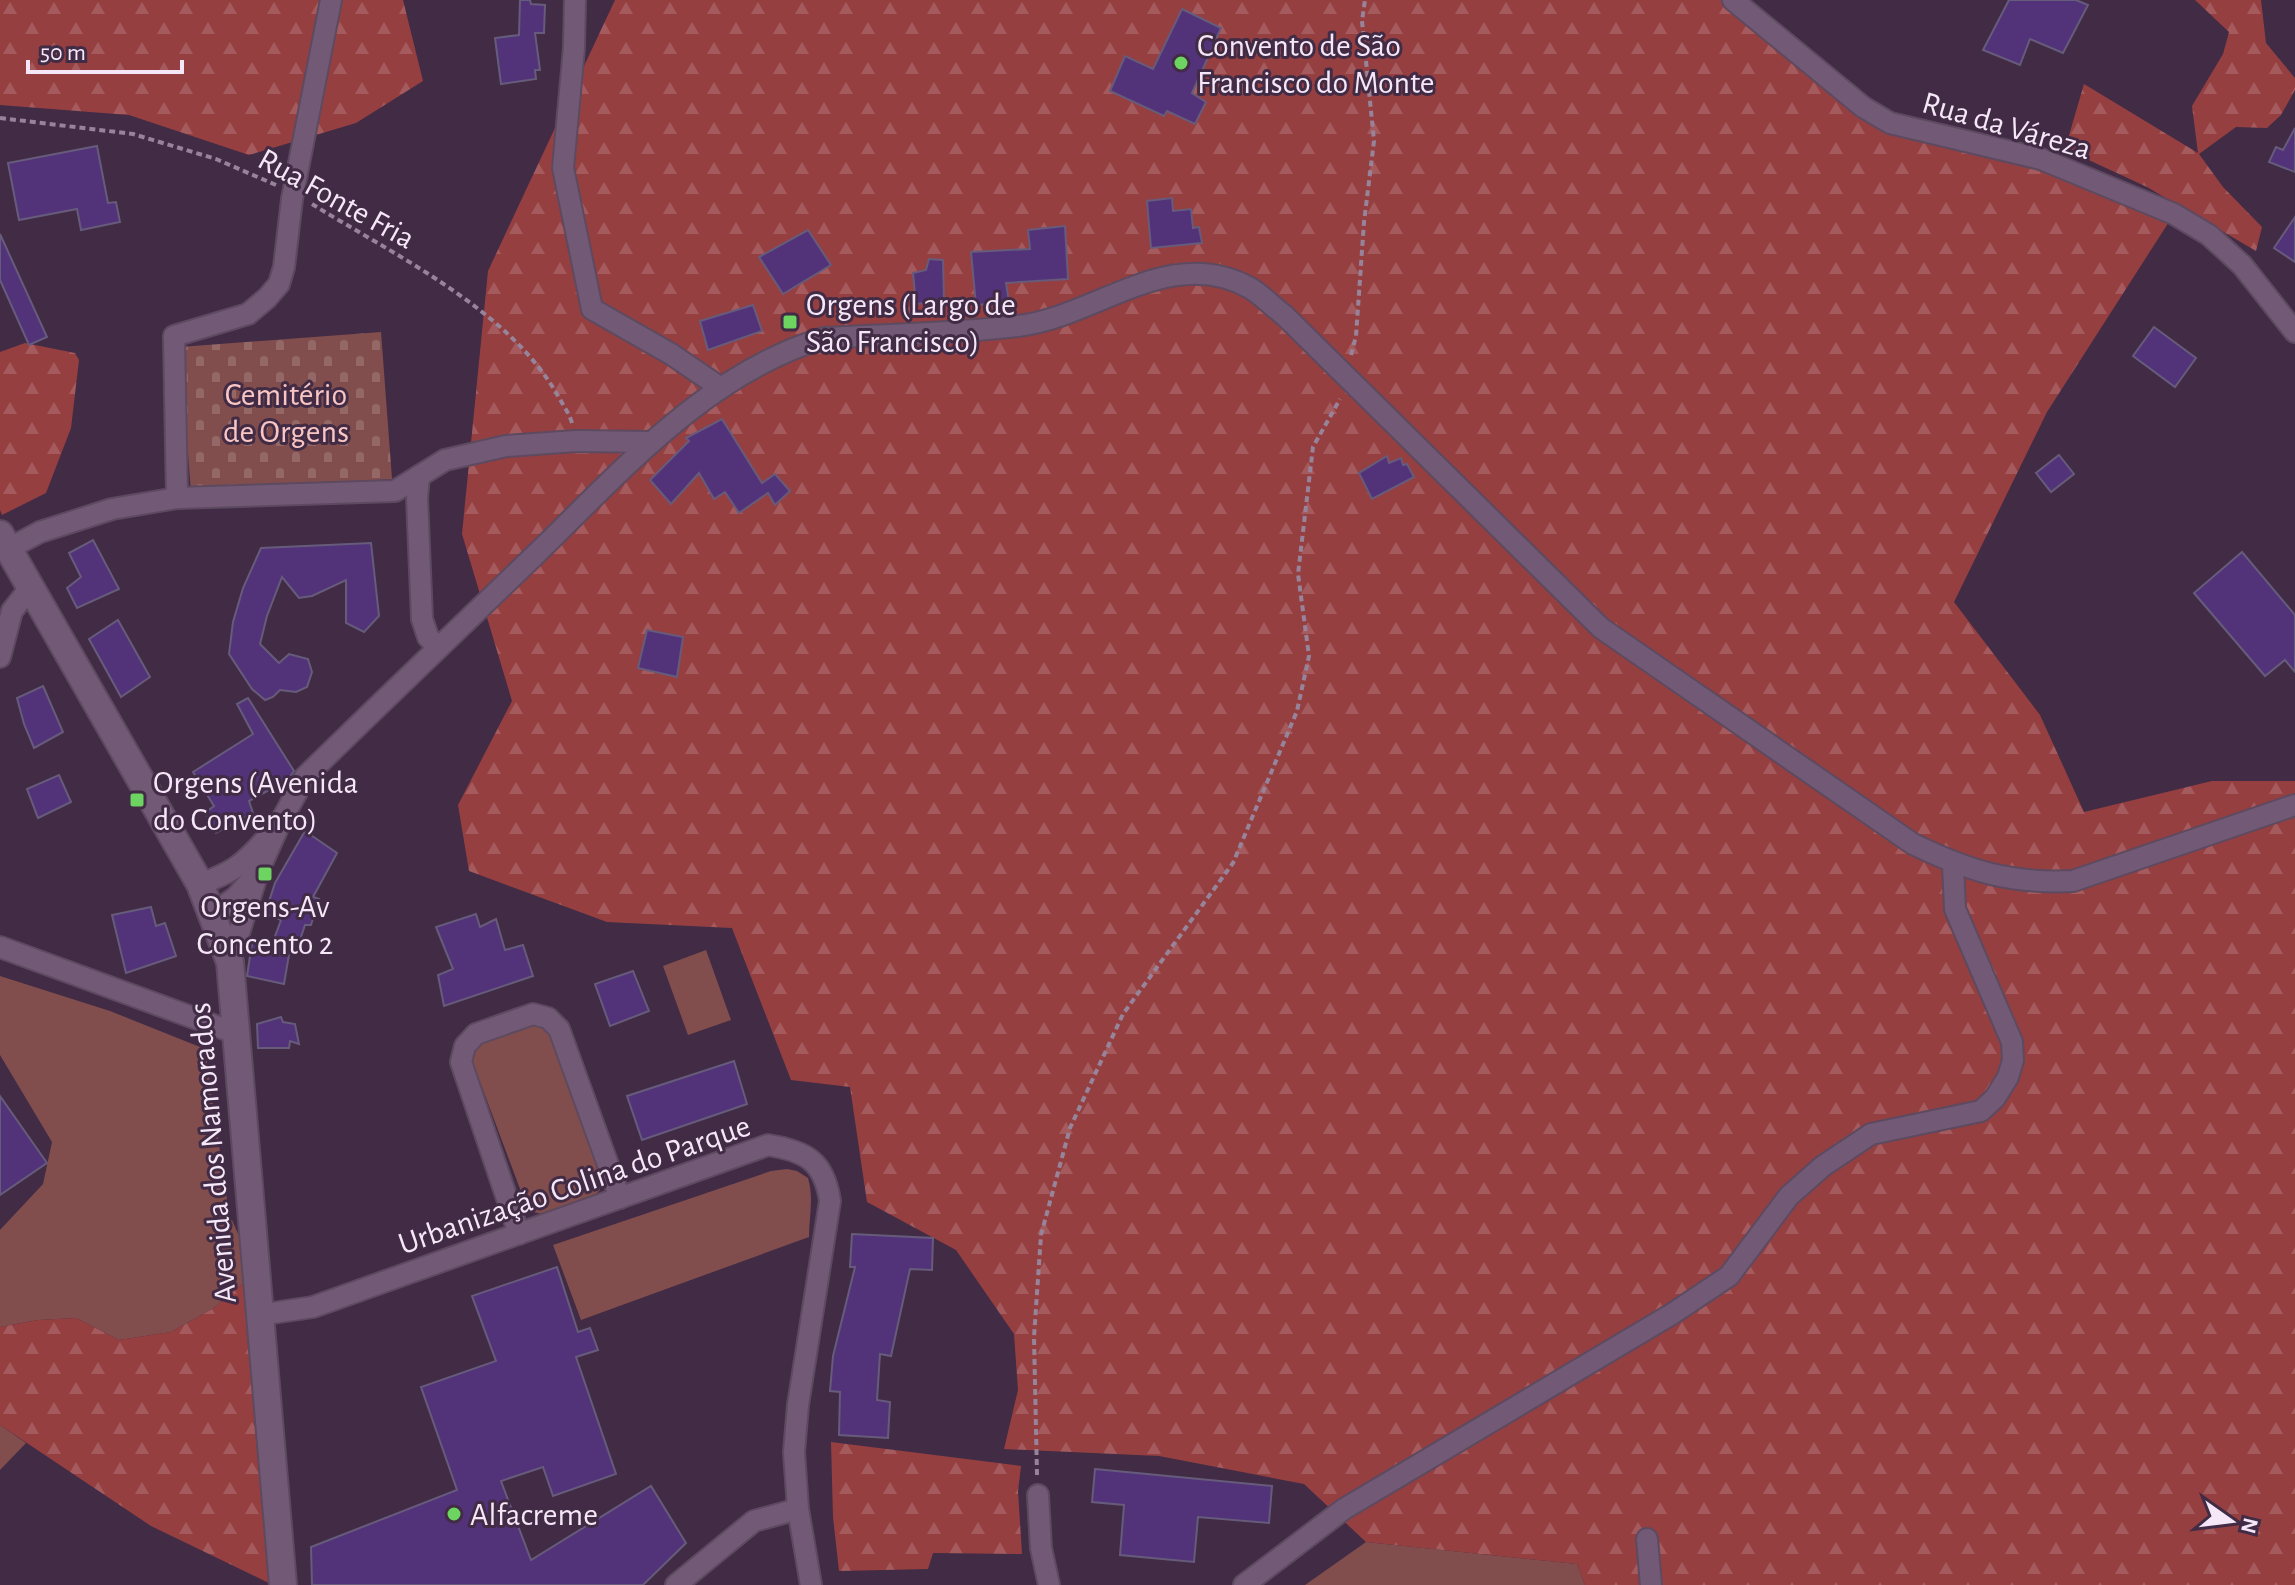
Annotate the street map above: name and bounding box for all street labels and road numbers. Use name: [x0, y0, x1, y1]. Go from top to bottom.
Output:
street label: Rua da Váreza: [1919, 87, 2095, 165]
street label: Rua Fonte Fria: [253, 143, 420, 255]
street label: Avenida dos Namorados: [184, 1001, 242, 1305]
street label: Urbanização Colina do Parque: [394, 1110, 754, 1260]

